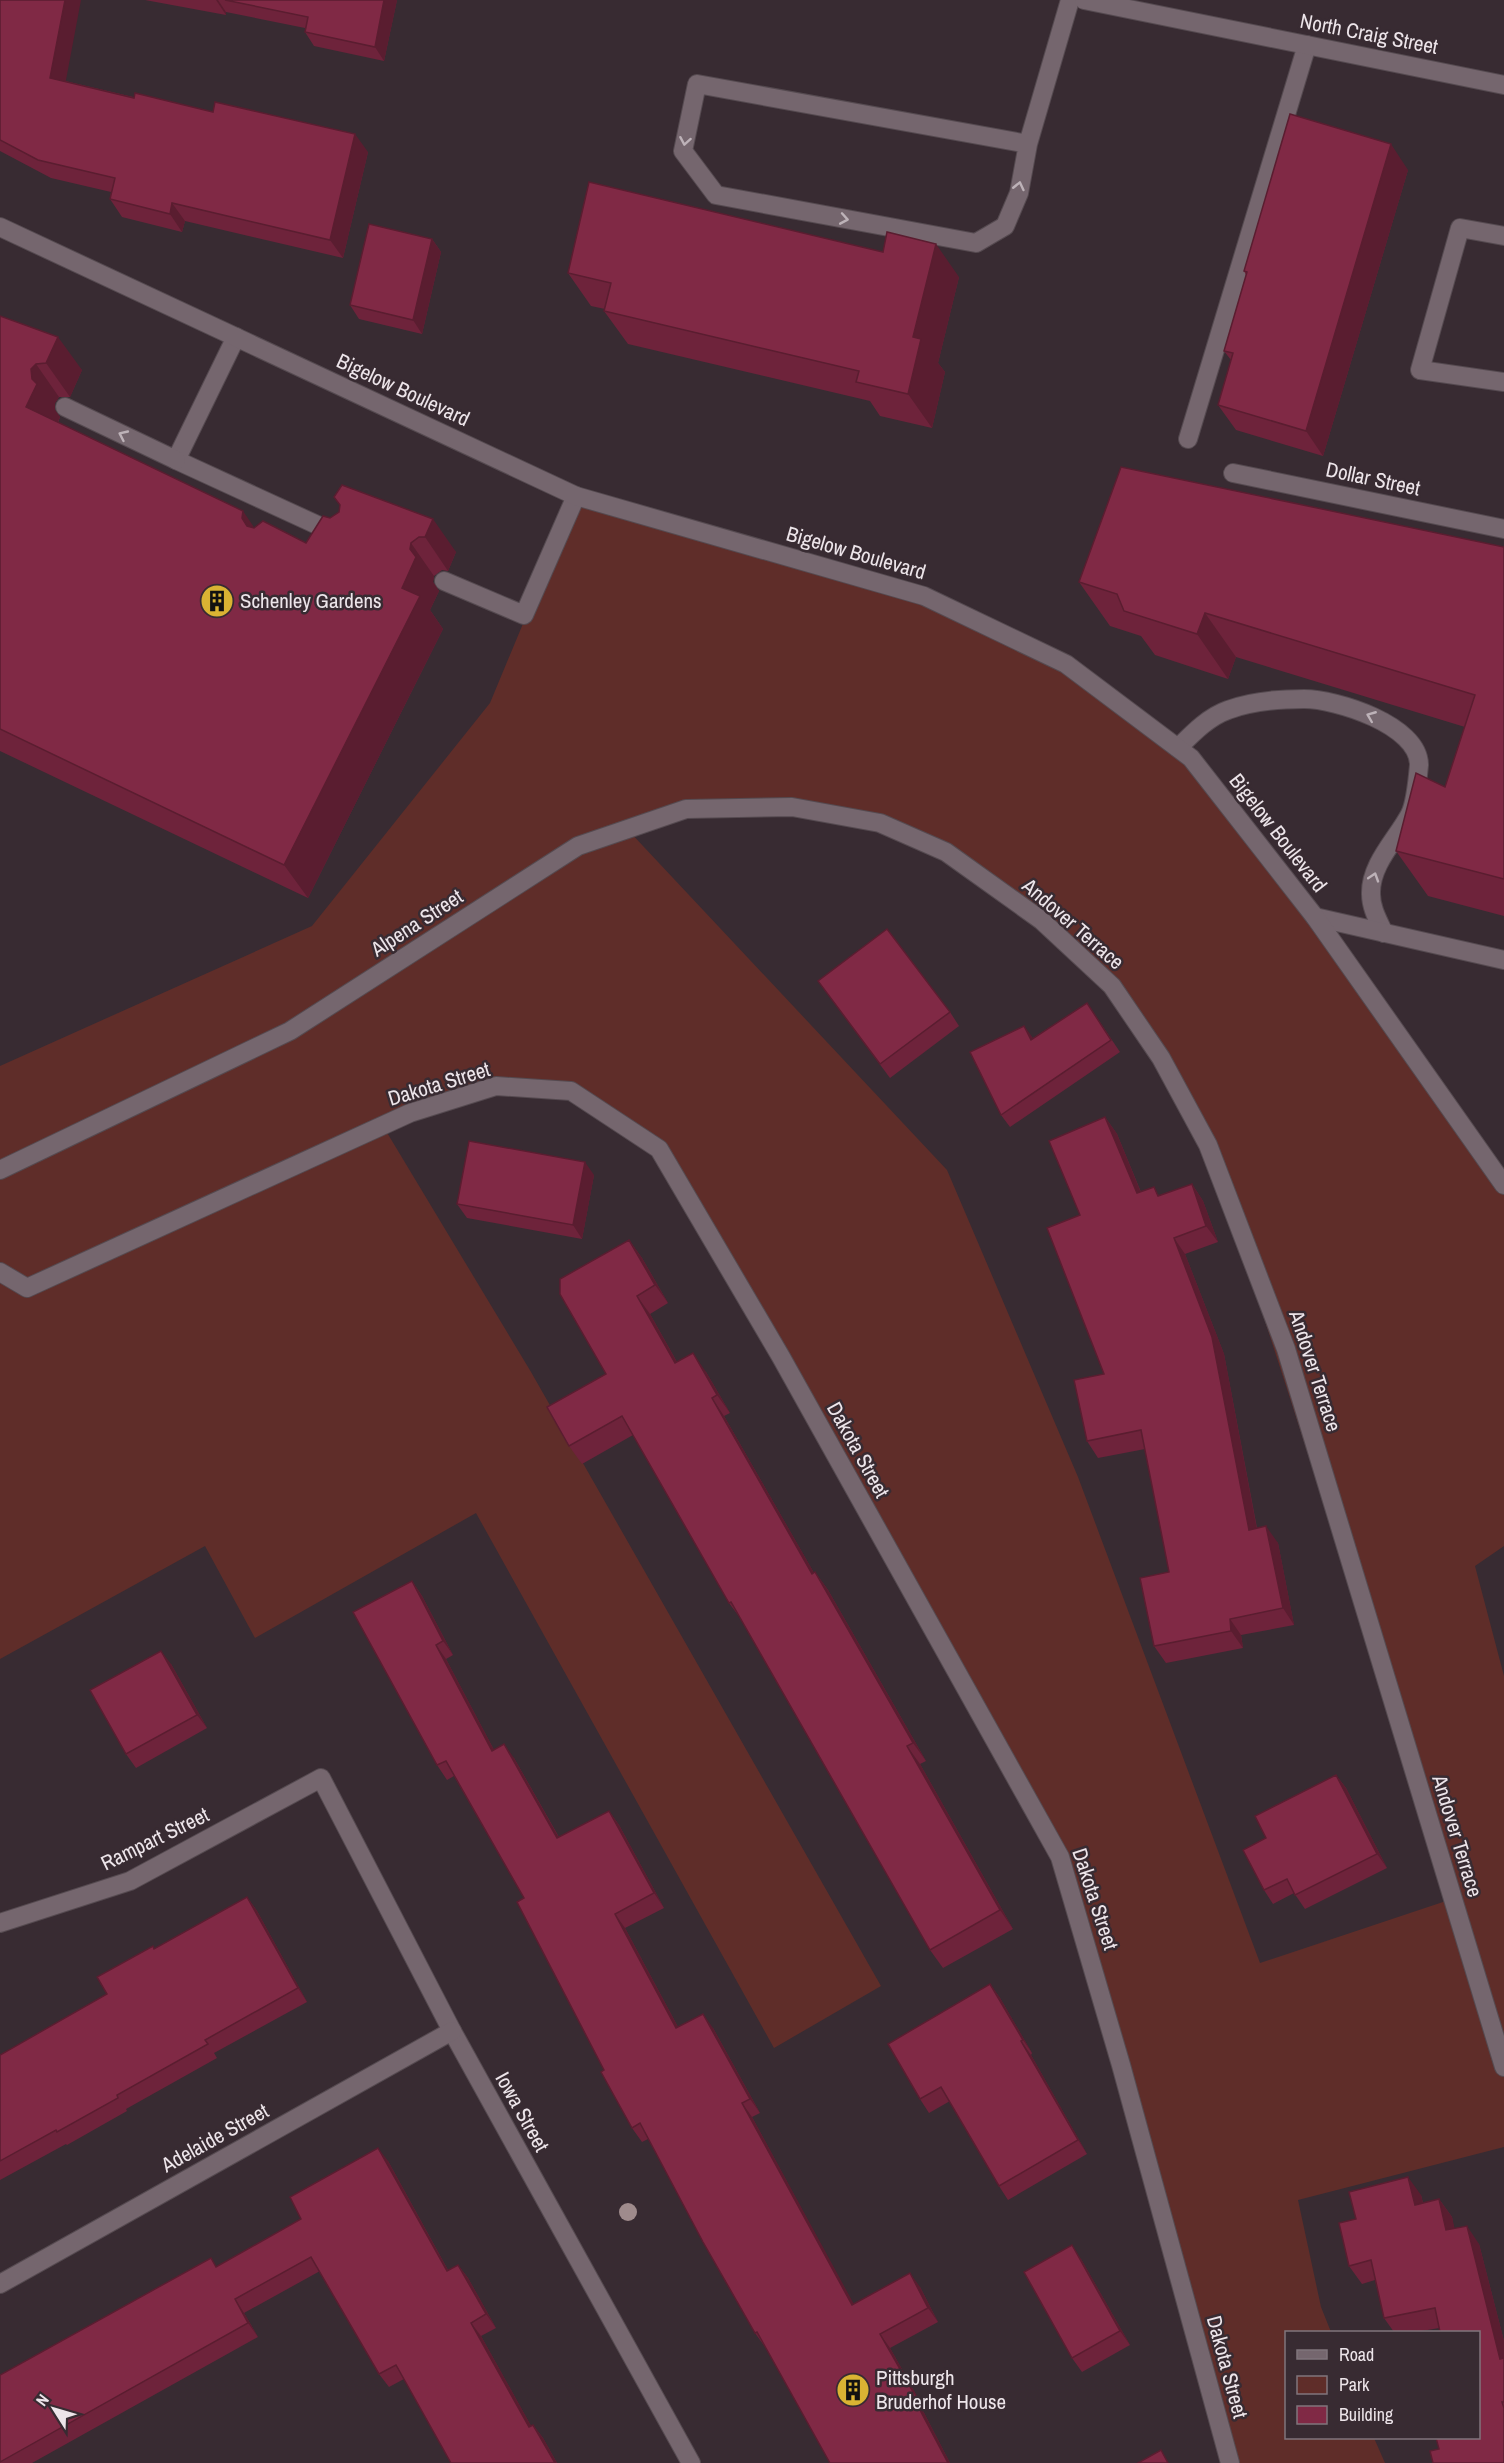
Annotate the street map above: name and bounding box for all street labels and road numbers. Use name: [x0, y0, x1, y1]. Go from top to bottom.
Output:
street label: North Craig Street: [1298, 6, 1441, 61]
street label: Bigelow Boulevard: [332, 346, 474, 433]
street label: Dollar Street: [1323, 454, 1423, 503]
street label: Bigelow Boulevard: [783, 519, 929, 586]
street label: Bigelow Boulevard: [1223, 767, 1334, 898]
street label: Andover Terrace: [1015, 871, 1130, 976]
street label: Alpena Street: [364, 882, 469, 964]
street label: Dakota Street: [384, 1054, 494, 1113]
street label: Andover Terrace: [1282, 1305, 1349, 1435]
street label: Dakota Street: [820, 1397, 897, 1503]
street label: Andover Terrace: [1425, 1770, 1490, 1900]
street label: Rampart Street: [96, 1800, 214, 1877]
street label: Dakota Street: [1065, 1844, 1126, 1954]
street label: Iowa Street: [489, 2067, 556, 2157]
street label: Adelaide Street: [155, 2096, 274, 2180]
street label: Dakota Street: [1200, 2312, 1255, 2422]

